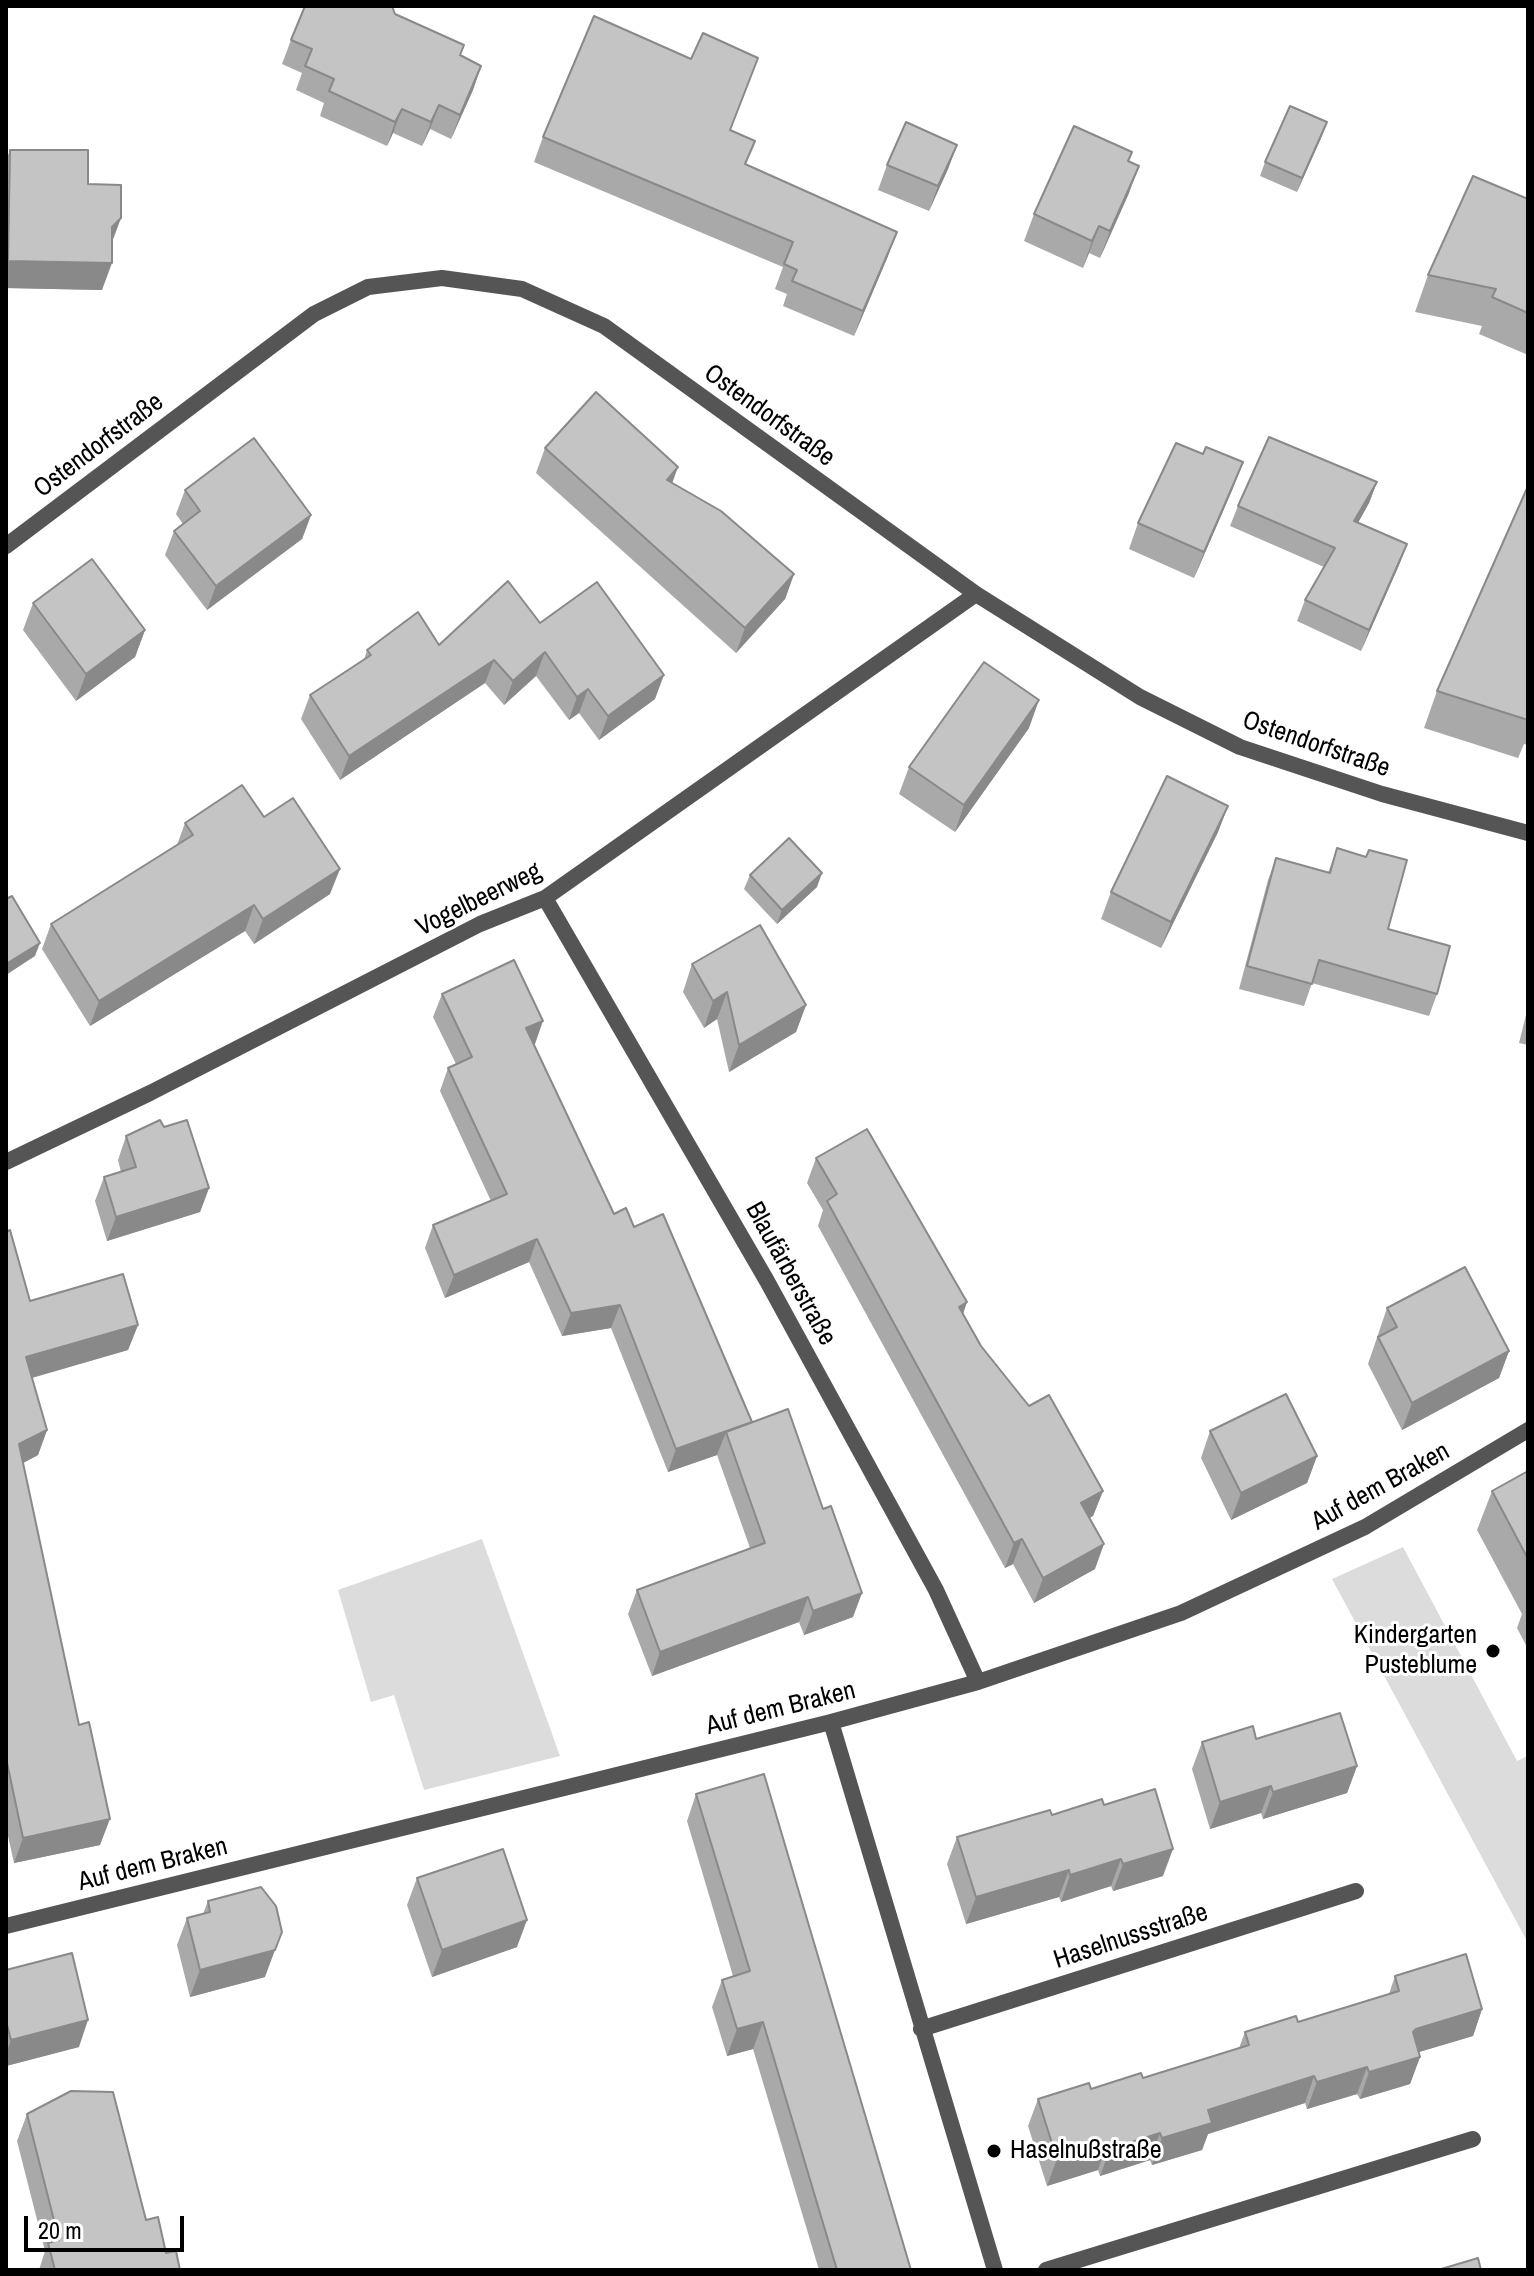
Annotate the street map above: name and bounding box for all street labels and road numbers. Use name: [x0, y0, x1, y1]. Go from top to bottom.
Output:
street label: Ostendorfstraße: [698, 358, 840, 474]
street label: Ostendorfstraße: [28, 387, 170, 505]
street label: Ostendorfstraße: [1238, 705, 1394, 785]
street label: Vogelbeerweg: [411, 856, 547, 944]
street label: Blaufärberstraße: [738, 1197, 842, 1351]
street label: Auf dem Braken: [1307, 1436, 1455, 1538]
street label: Auf dem Braken: [703, 1675, 859, 1743]
street label: Auf dem Braken: [75, 1831, 231, 1899]
street label: Haselnussstraße: [1050, 1897, 1212, 1977]

